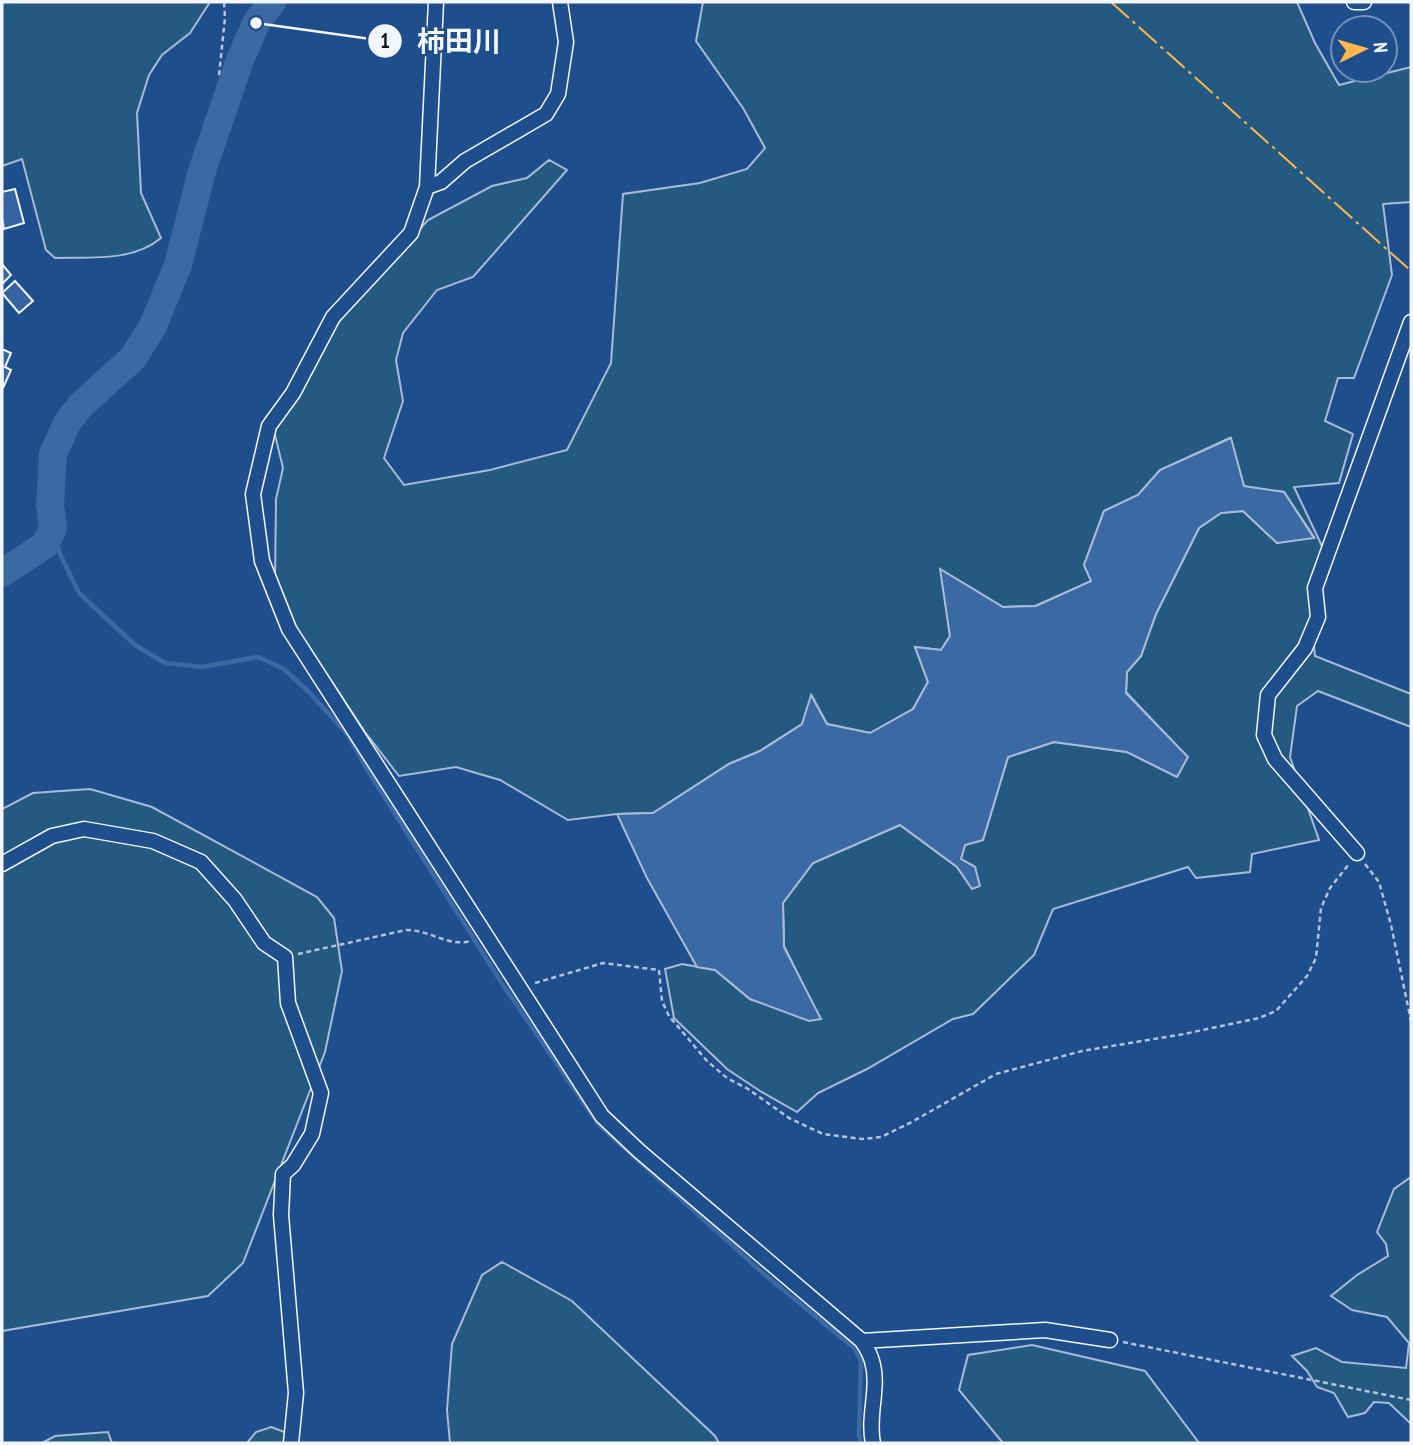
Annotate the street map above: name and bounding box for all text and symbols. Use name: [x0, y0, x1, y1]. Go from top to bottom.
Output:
north arrow: [1329, 14, 1399, 84]
callout: 柿田川: [368, 16, 515, 65]
text: 柿田川: [417, 22, 501, 59]
text: 1: [380, 27, 390, 54]
text: N: [1369, 41, 1393, 54]

